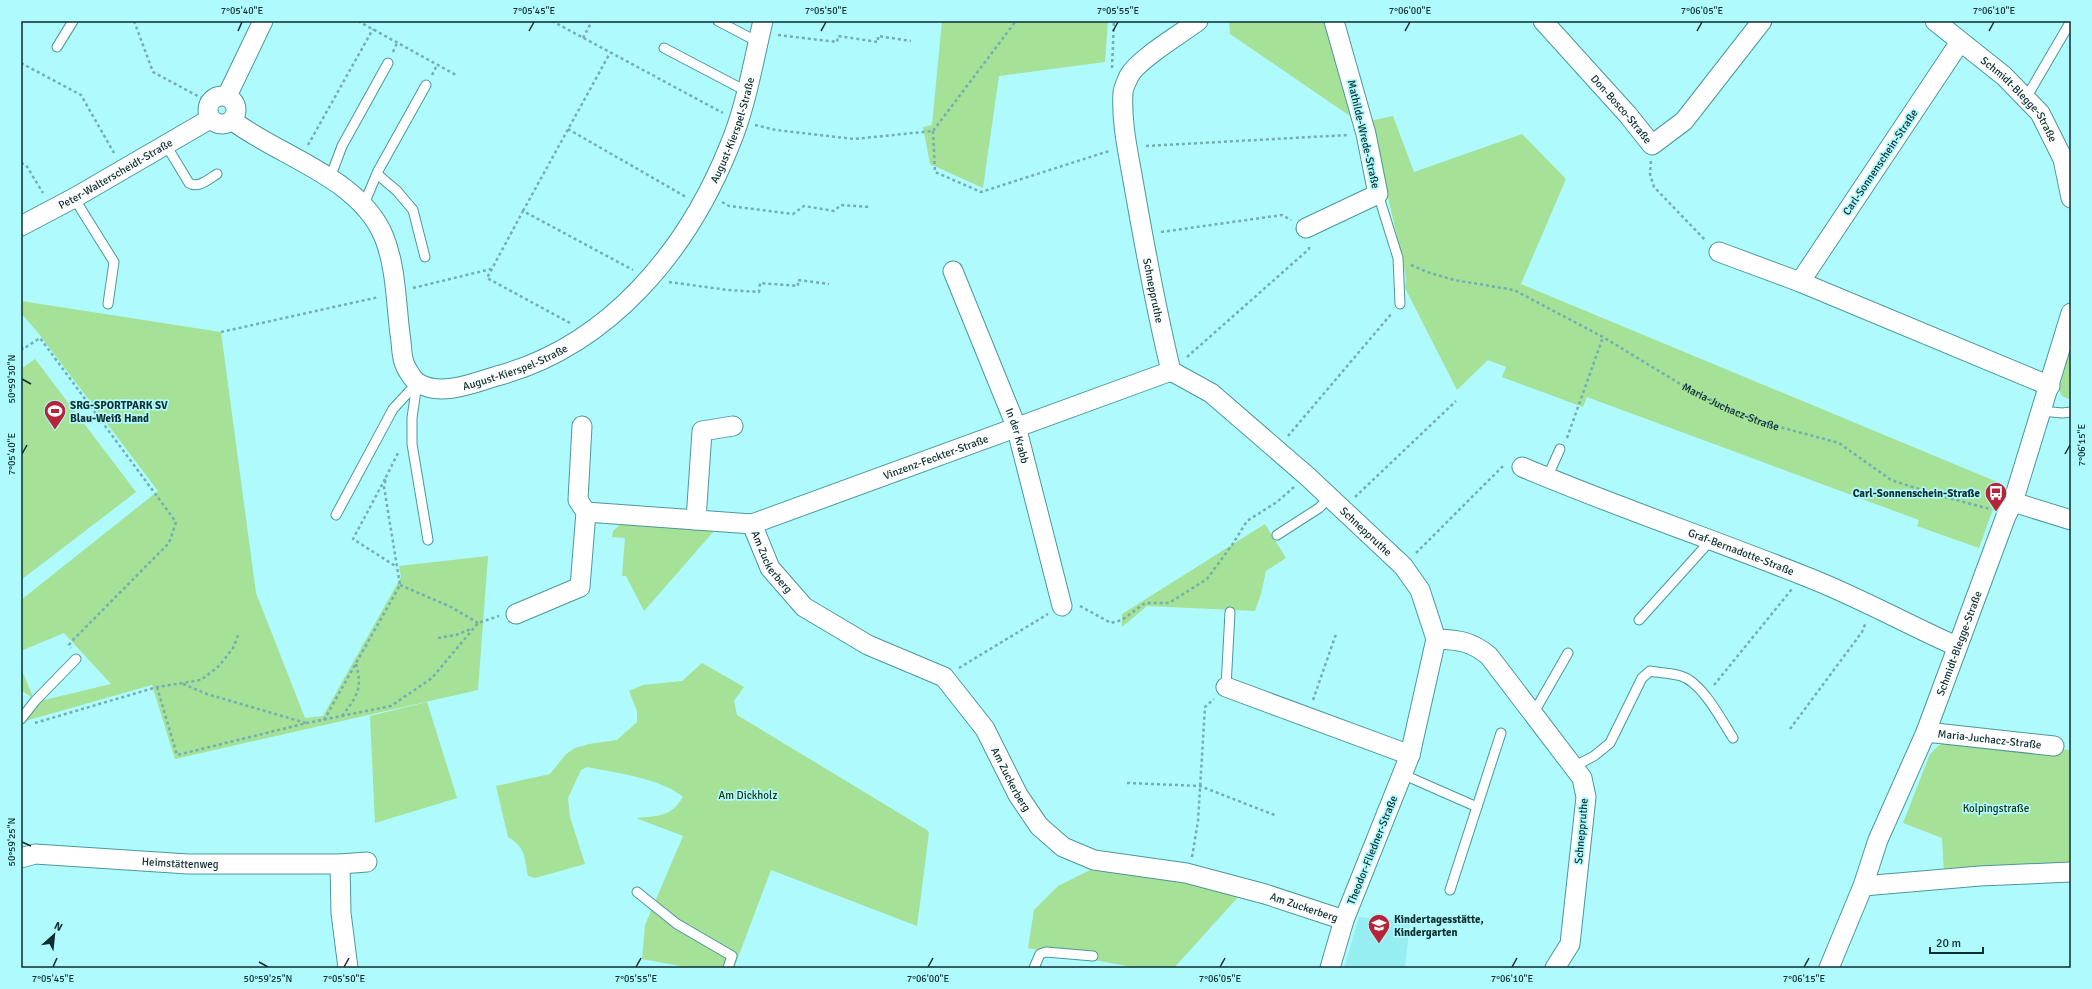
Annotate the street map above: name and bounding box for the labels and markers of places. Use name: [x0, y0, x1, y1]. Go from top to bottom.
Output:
sports icon: SRG-SPORTPARK SV Blau-Weiß Hand: [42, 398, 68, 431]
place label: SRG-SPORTPARK SV Blau-Weiß Hand: [70, 399, 168, 425]
bus stop icon: Carl-Sonnenschein-Straße: [1983, 480, 2009, 513]
place label: Carl-Sonnenschein-Straße: [1853, 487, 1981, 500]
school or university icon: Kindertagesstätte, Kindergarten: [1366, 912, 1392, 945]
place label: Kindertagesstätte, Kindergarten: [1394, 913, 1484, 939]

